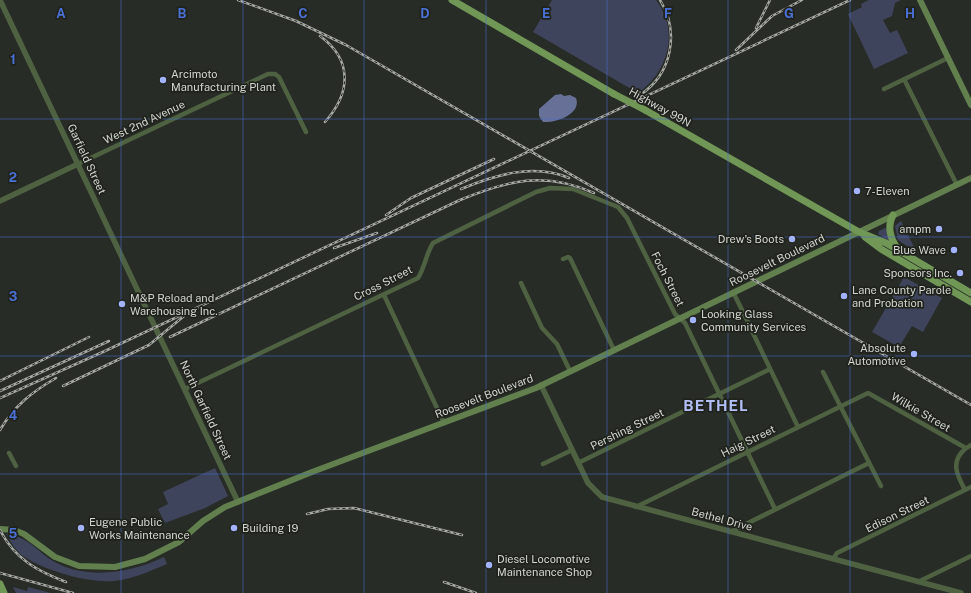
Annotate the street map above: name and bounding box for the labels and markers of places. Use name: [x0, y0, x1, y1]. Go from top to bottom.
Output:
place label: Arcimoto Manufacturing Plant: [171, 68, 276, 93]
marker: Arcimoto Manufacturing Plant: [158, 75, 168, 85]
place label: 7-Eleven: [865, 185, 910, 197]
marker: 7-Eleven: [852, 186, 862, 196]
place label: ampm: [899, 223, 931, 235]
marker: ampm: [934, 224, 944, 234]
place label: Drew's Boots: [718, 233, 784, 245]
marker: Drew's Boots: [787, 234, 797, 244]
place label: Blue Wave: [893, 244, 946, 256]
marker: Blue Wave: [949, 245, 959, 255]
place label: Sponsors Inc.: [883, 267, 952, 279]
marker: Sponsors Inc.: [955, 268, 965, 278]
place label: Lane County Parole and Probation: [852, 284, 951, 309]
marker: Lane County Parole and Probation: [839, 291, 849, 301]
place label: M&P Reload and Warehousing Inc.: [130, 292, 218, 317]
marker: M&P Reload and Warehousing Inc.: [117, 299, 127, 309]
place label: Looking Glass Community Services: [701, 308, 807, 333]
marker: Looking Glass Community Services: [688, 315, 698, 325]
place label: Absolute Automotive: [847, 342, 906, 367]
marker: Absolute Automotive: [909, 349, 919, 359]
place label: Eugene Public Works Maintenance: [89, 516, 190, 541]
place label: Building 19: [242, 522, 298, 534]
marker: Eugene Public Works Maintenance: [76, 523, 86, 533]
marker: Building 19: [229, 523, 239, 533]
place label: Diesel Locomotive Maintenance Shop: [497, 553, 593, 578]
marker: Diesel Locomotive Maintenance Shop: [484, 560, 494, 570]

